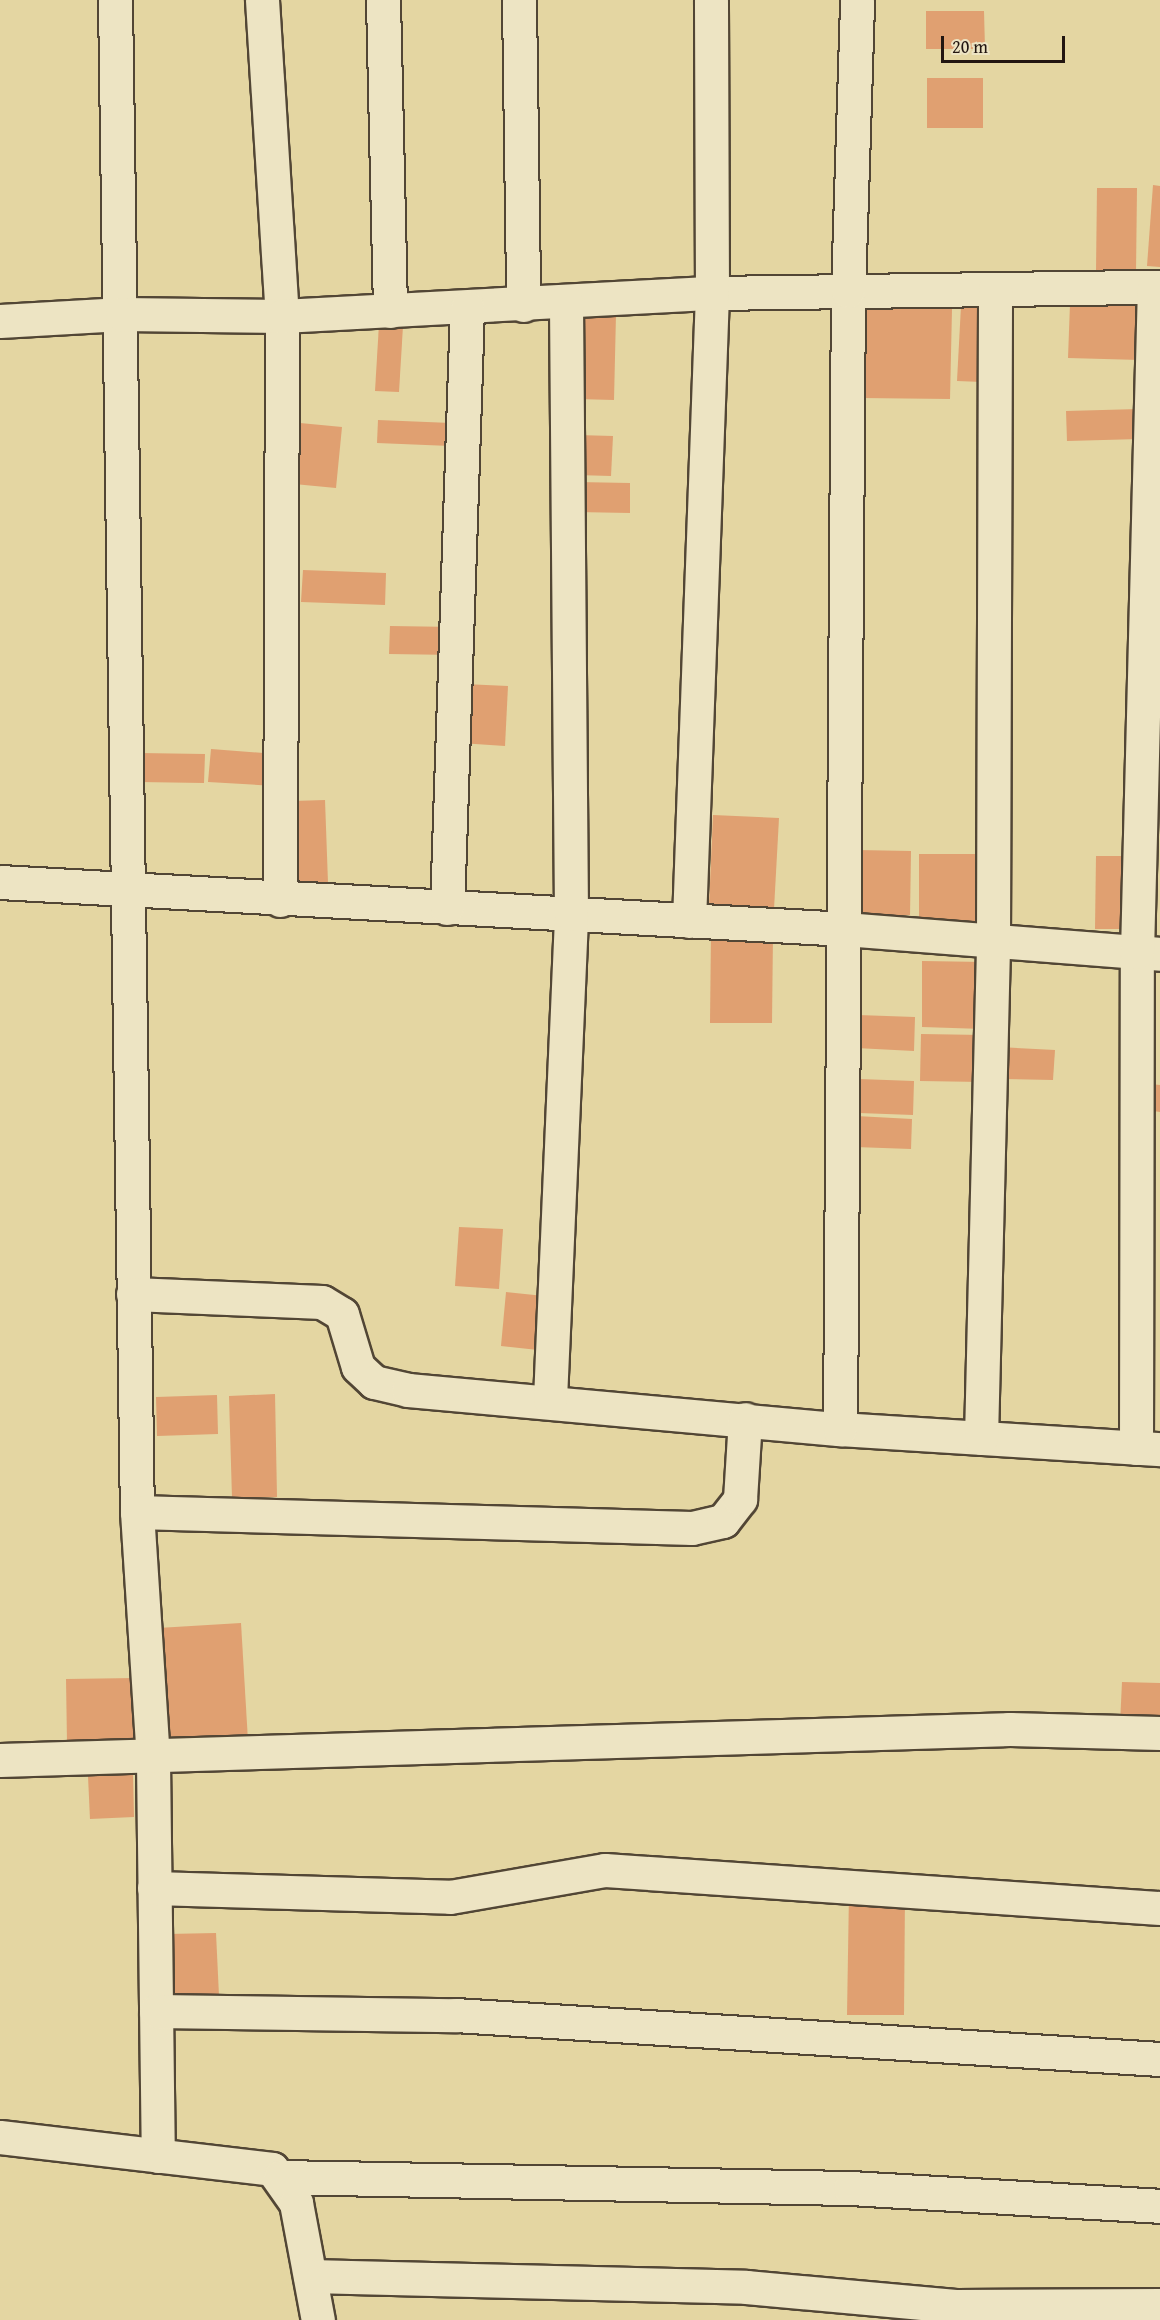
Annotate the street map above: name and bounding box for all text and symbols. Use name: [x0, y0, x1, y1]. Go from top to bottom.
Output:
scale bar: [944, 24, 1068, 62]
text: 20 m: [952, 33, 988, 60]

